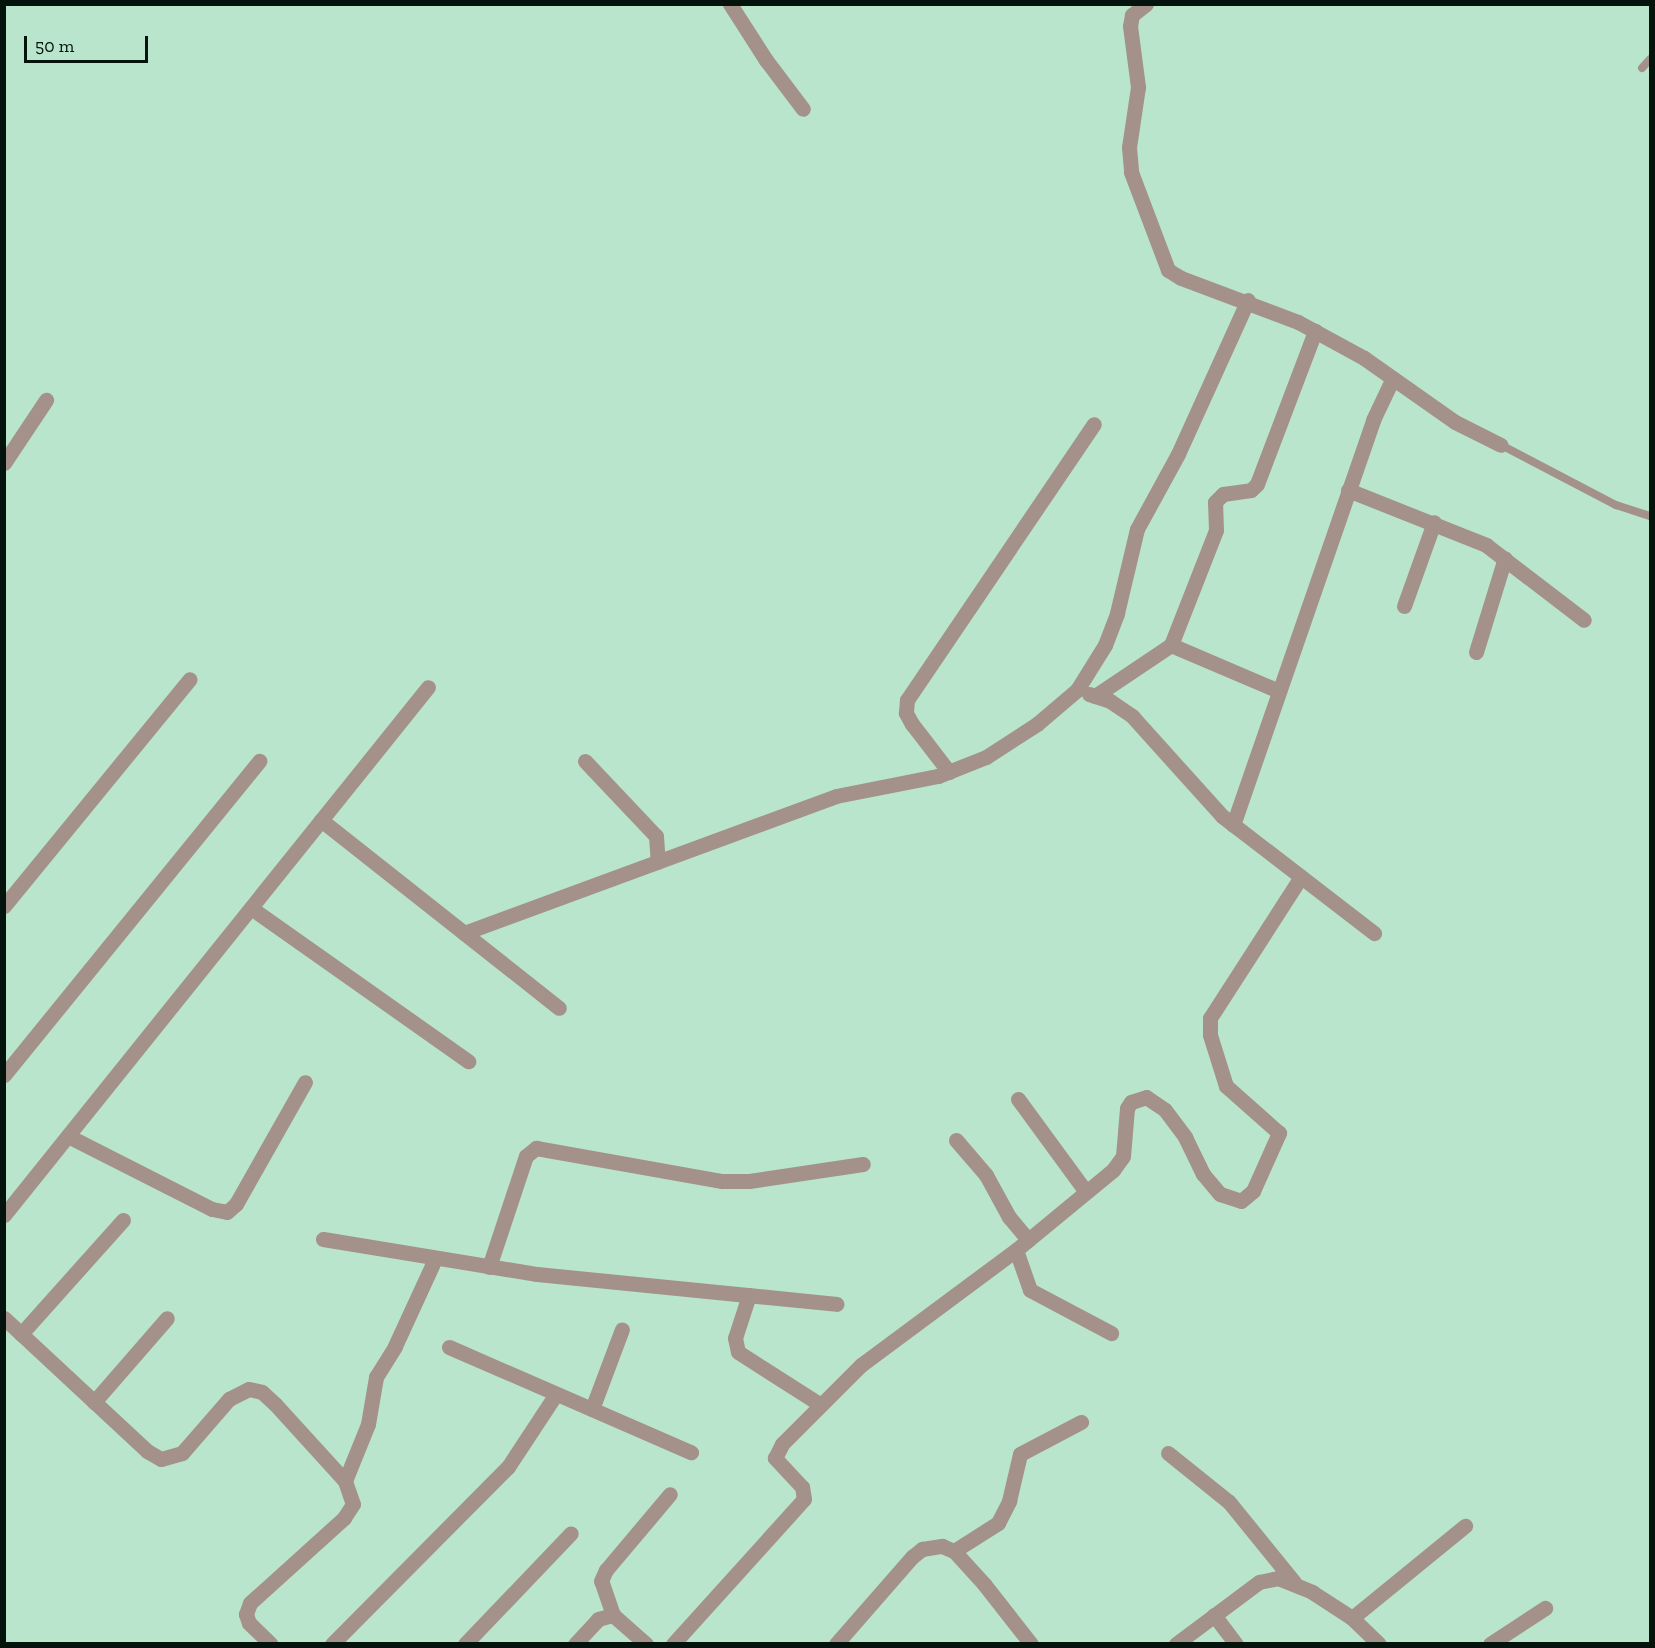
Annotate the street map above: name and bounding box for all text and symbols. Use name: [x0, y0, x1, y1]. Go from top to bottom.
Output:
scale bar: [27, 24, 152, 62]
text: 50 m: [35, 35, 74, 57]

